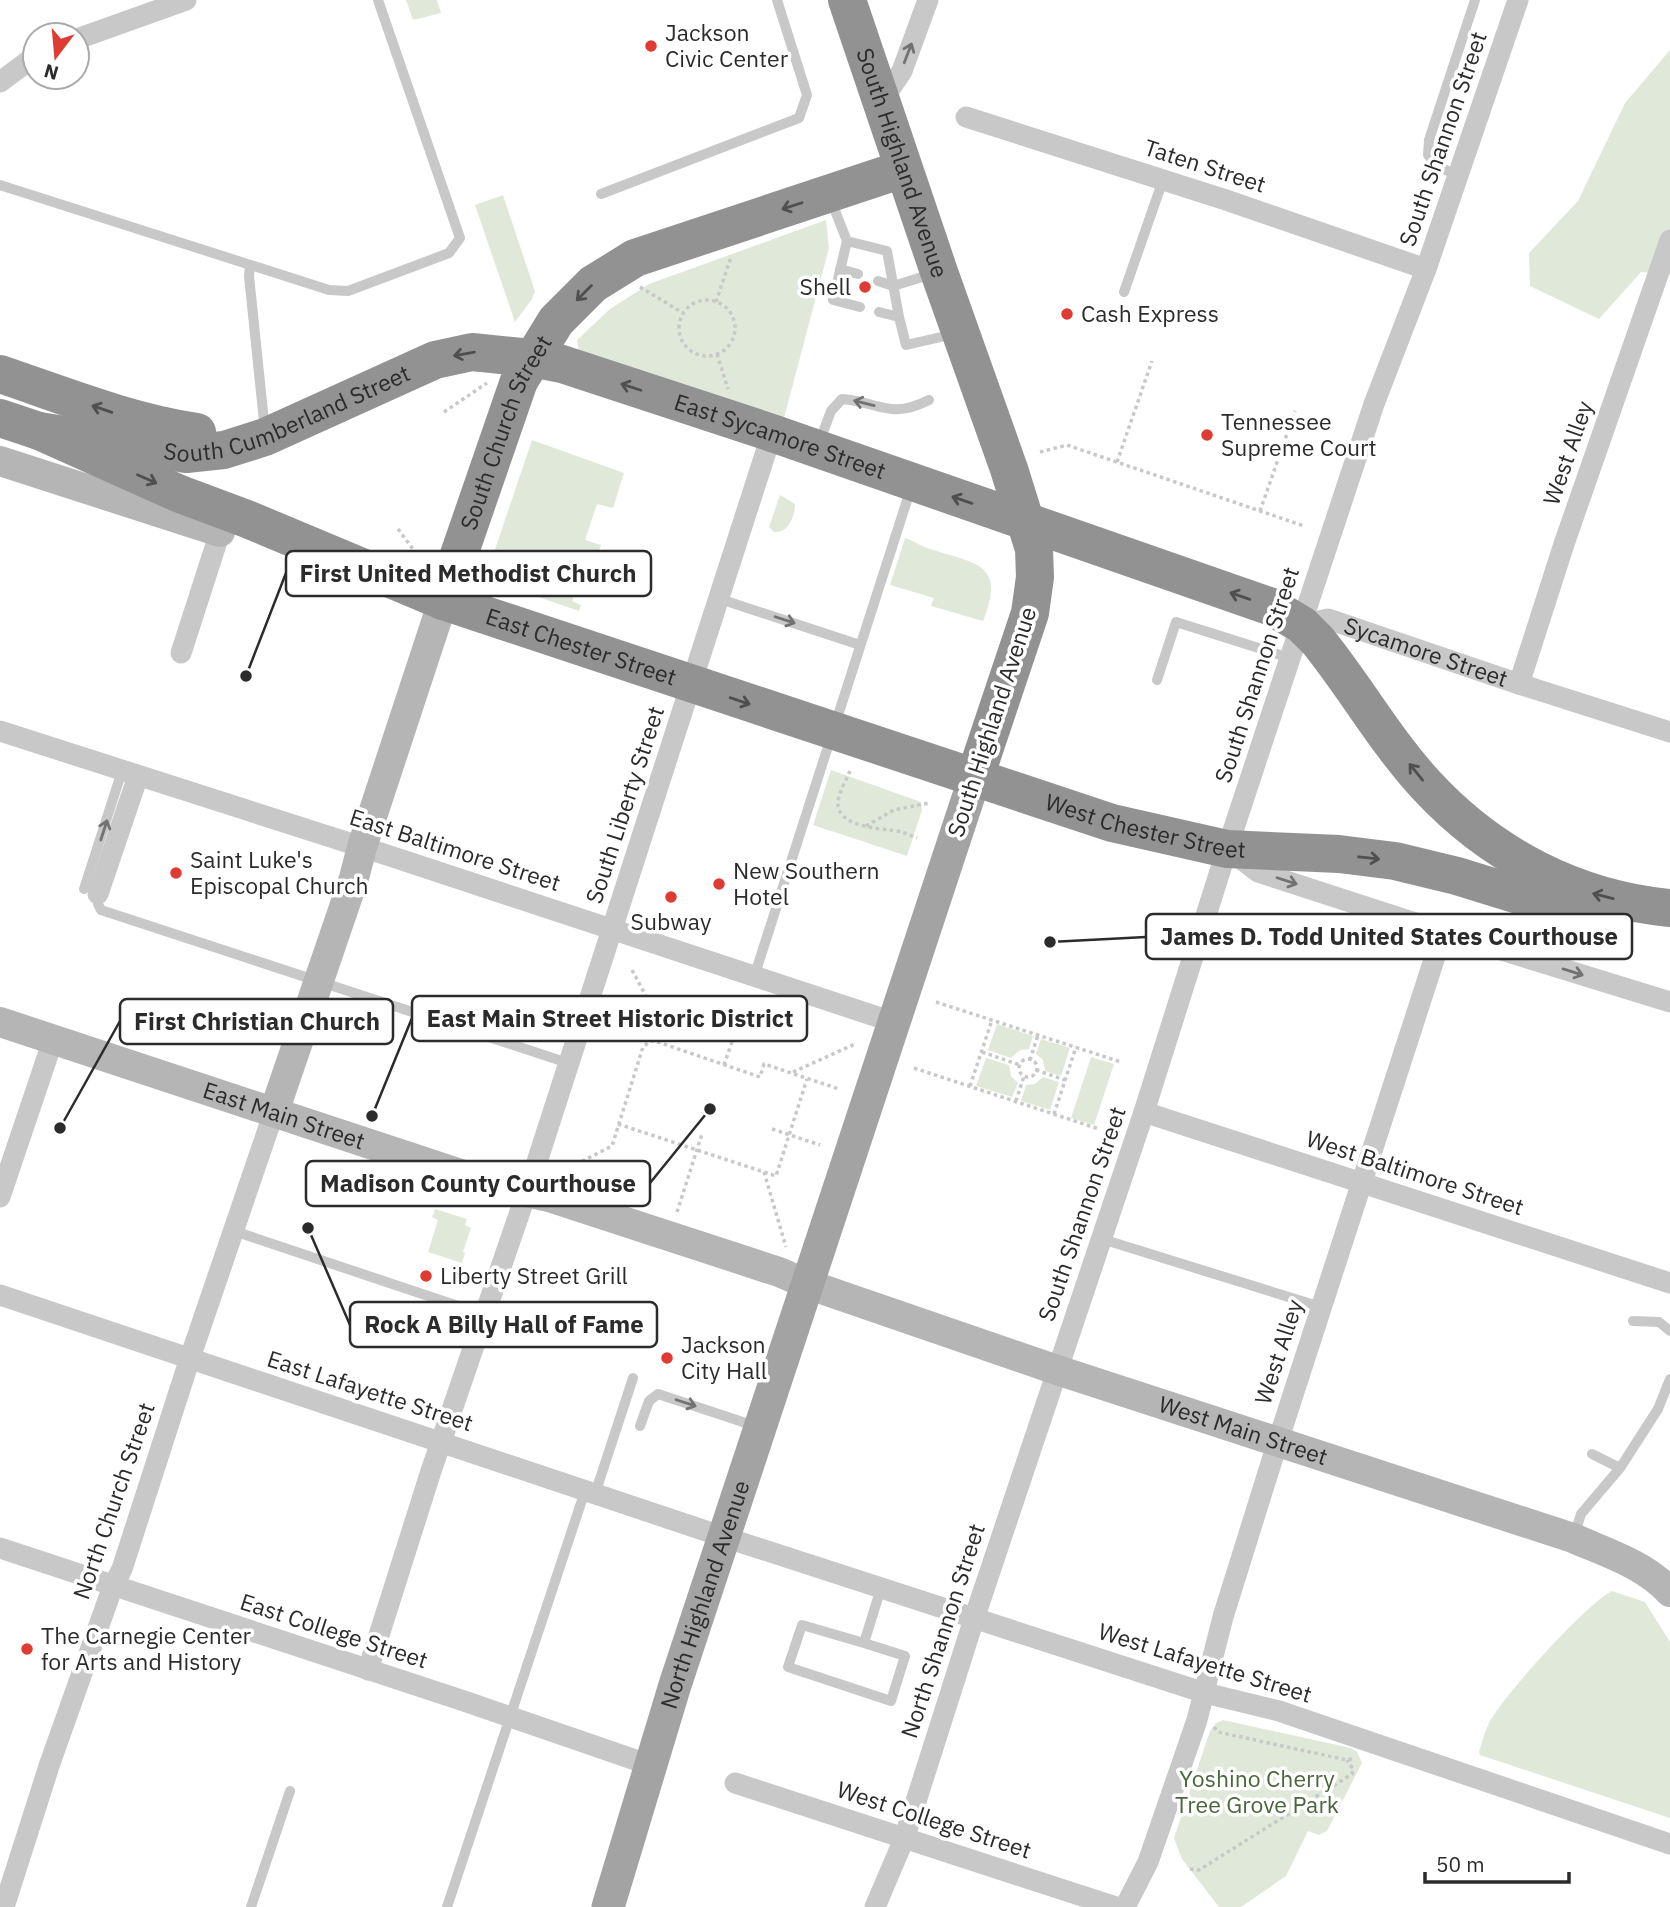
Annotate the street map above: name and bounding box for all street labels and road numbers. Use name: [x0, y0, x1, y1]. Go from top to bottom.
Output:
street label: South Shannon Street: [1391, 27, 1493, 250]
street label: South Highland Avenue: [850, 44, 956, 281]
street label: Taten Street: [1141, 131, 1270, 199]
street label: South Church Street: [453, 329, 558, 534]
street label: South Cumberland Street: [162, 357, 414, 468]
street label: East Sycamore Street: [671, 386, 890, 485]
street label: West Alley: [1535, 396, 1599, 509]
street label: South Shannon Street: [1207, 563, 1305, 786]
street label: East Chester Street: [482, 600, 681, 691]
street label: South Highland Avenue: [940, 603, 1042, 841]
street label: Sycamore Street: [1340, 610, 1512, 693]
street label: South Liberty Street: [578, 702, 670, 907]
street label: West Chester Street: [1042, 786, 1246, 864]
street label: East Baltimore Street: [346, 801, 565, 897]
street label: East Main Street: [199, 1074, 369, 1155]
street label: South Shannon Street: [1030, 1102, 1132, 1325]
street label: West Baltimore Street: [1303, 1123, 1528, 1221]
street label: West Alley: [1247, 1295, 1309, 1408]
street label: East Lafayette Street: [264, 1343, 477, 1437]
street label: West Main Street: [1155, 1388, 1332, 1471]
street label: North Church Street: [65, 1398, 161, 1603]
street label: North Highland Avenue: [653, 1476, 756, 1712]
street label: North Shannon Street: [893, 1520, 991, 1742]
street label: East College Street: [237, 1586, 432, 1675]
street label: West Lafayette Street: [1095, 1615, 1316, 1709]
street label: West College Street: [833, 1773, 1035, 1865]

